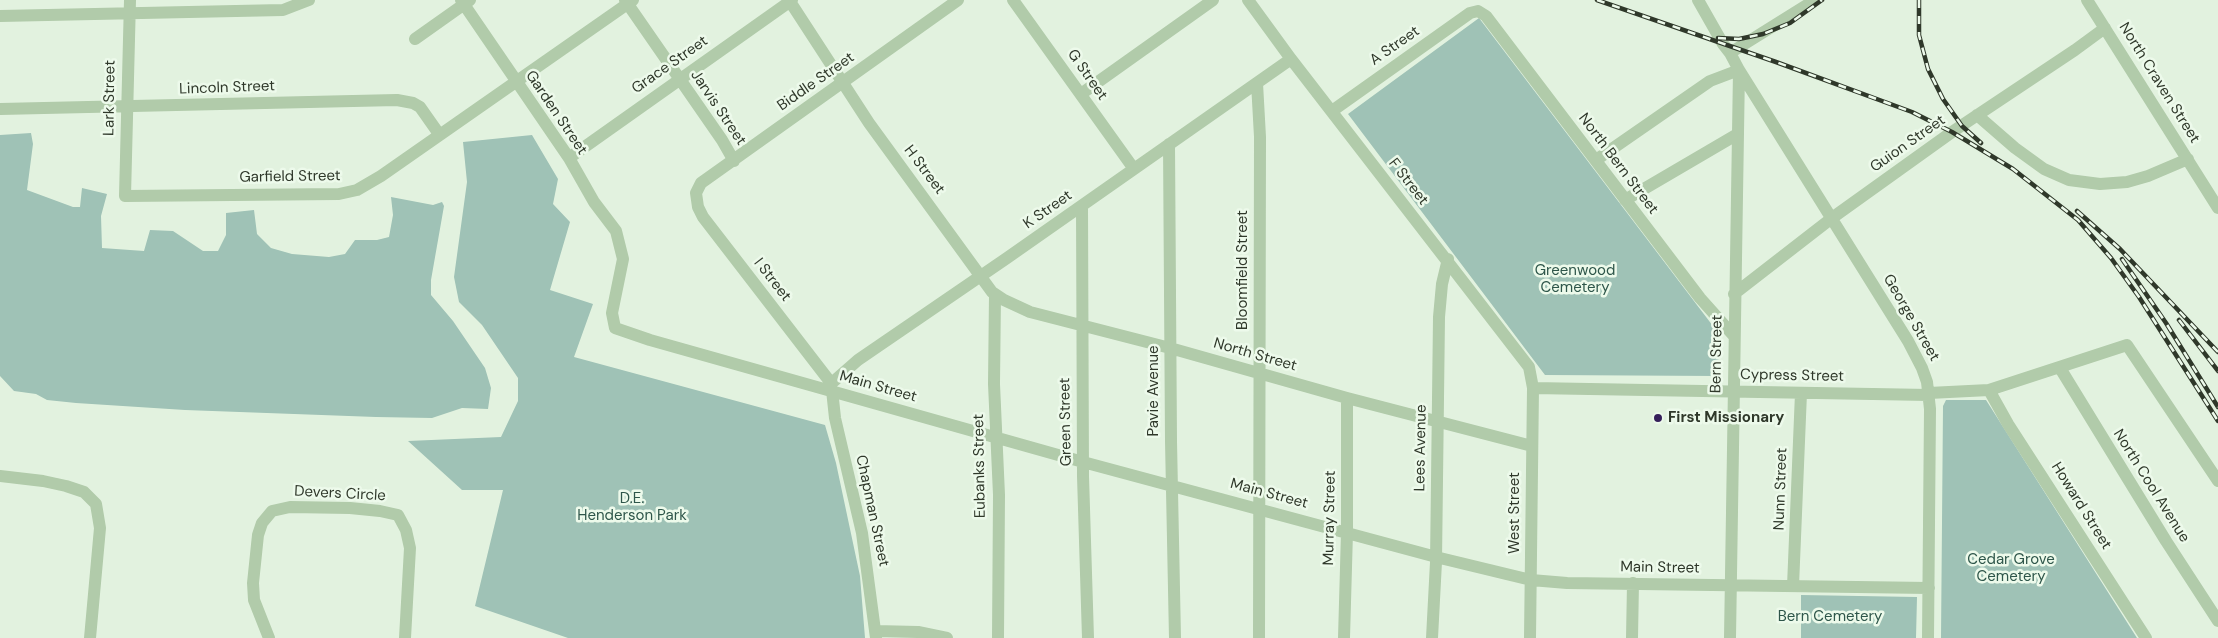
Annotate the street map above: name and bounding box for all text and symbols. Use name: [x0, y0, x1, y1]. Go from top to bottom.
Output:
street label: North Craven Street: [2115, 19, 2203, 147]
street label: A Street: [1367, 22, 1423, 70]
street label: Grace Street: [629, 32, 711, 98]
street label: G Street: [1063, 46, 1111, 104]
street label: Biddle Street: [774, 49, 858, 115]
street label: Lark Street: [100, 60, 120, 136]
street label: Garden Street: [521, 67, 591, 159]
street label: Jarvis Street: [686, 67, 750, 149]
street label: Lincoln Street: [179, 77, 275, 99]
street label: North Bern Street: [1574, 110, 1662, 218]
street label: Guion Street: [1867, 112, 1949, 176]
street label: H Street: [900, 142, 948, 198]
street label: F Street: [1384, 155, 1432, 209]
street label: Garfield Street: [239, 167, 341, 187]
street label: K Street: [1020, 187, 1076, 233]
street label: Bloomfield Street: [1234, 210, 1252, 330]
street label: I Street: [750, 255, 794, 305]
park label: Greenwood Cemetery: [1535, 262, 1615, 297]
street label: George Street: [1879, 271, 1943, 365]
street label: Bern Street: [1707, 315, 1727, 393]
street label: North Street: [1211, 335, 1299, 375]
street label: Pavie Avenue: [1145, 345, 1163, 437]
street label: Cypress Street: [1740, 366, 1844, 386]
street label: Main Street: [837, 367, 919, 407]
street label: Green Street: [1056, 377, 1076, 467]
street label: Lees Avenue: [1411, 404, 1431, 492]
place label: First Missionary: [1668, 409, 1784, 427]
marker: First Missionary: [1652, 412, 1664, 424]
street label: Eubanks Street: [970, 414, 990, 518]
street label: North Cool Avenue: [2109, 426, 2193, 546]
street label: Nunn Street: [1771, 447, 1791, 531]
street label: Chapman Street: [851, 454, 893, 568]
street label: Howard Street: [2047, 459, 2115, 553]
street label: Murray Street: [1320, 470, 1340, 566]
street label: West Street: [1506, 472, 1524, 554]
street label: Main Street: [1228, 475, 1310, 513]
street label: Devers Circle: [294, 483, 386, 505]
park label: D.E. Henderson Park: [577, 490, 687, 525]
park label: Cedar Grove Cemetery: [1967, 551, 2055, 586]
street label: Main Street: [1620, 558, 1700, 578]
park label: Bern Cemetery: [1778, 608, 1882, 626]

